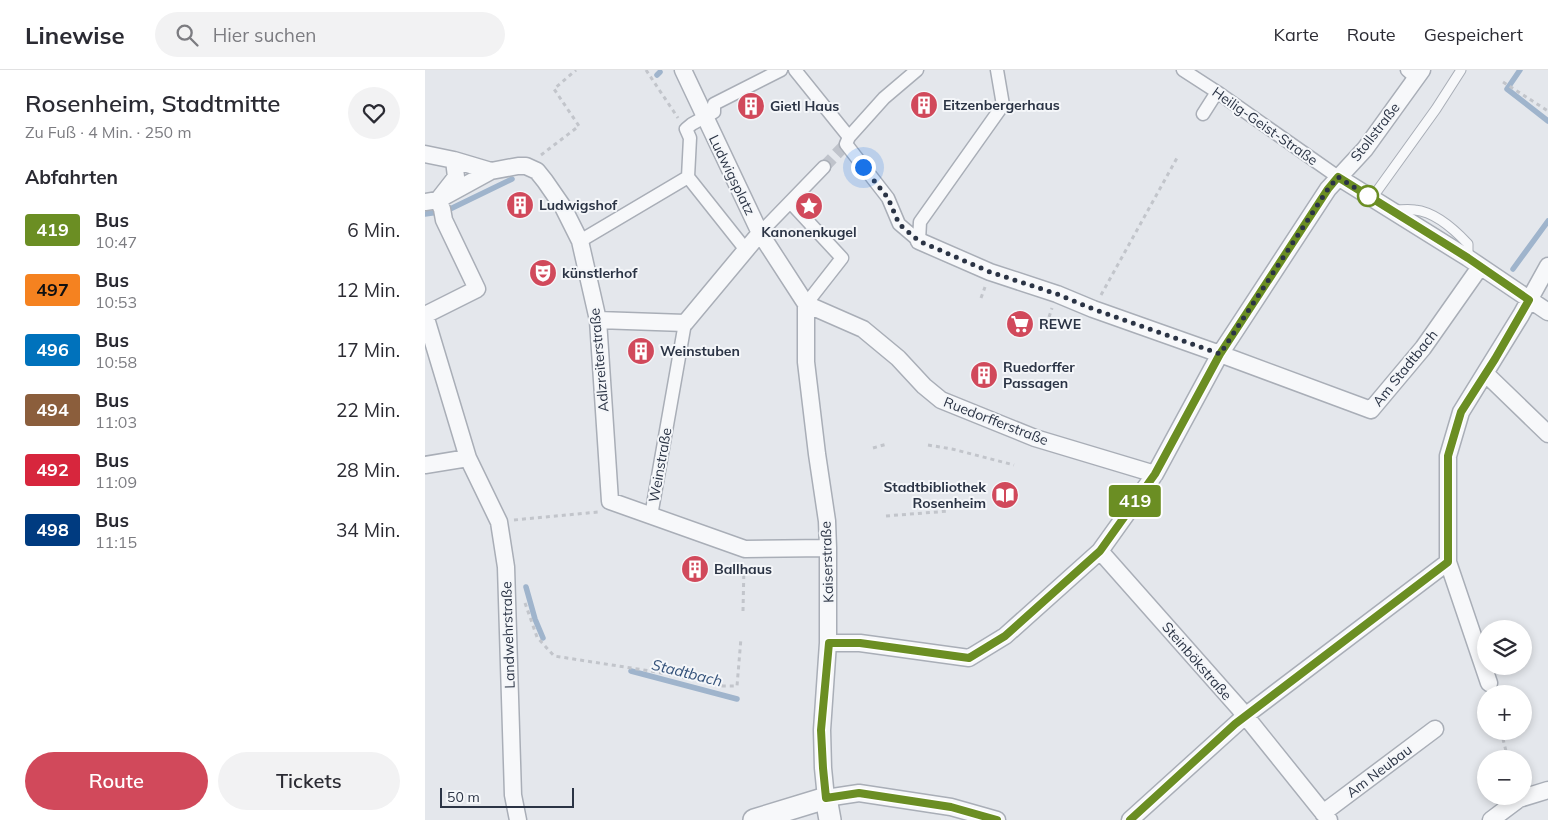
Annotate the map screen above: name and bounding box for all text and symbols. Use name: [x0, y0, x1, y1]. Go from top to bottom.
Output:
search box: [155, 12, 505, 57]
text: Linewise: [25, 20, 125, 50]
icon: search: [173, 21, 201, 49]
text: Hier suchen: [213, 23, 316, 47]
text: Karte: [1274, 23, 1319, 46]
text: Route: [1347, 23, 1396, 46]
text: Gespeichert: [1424, 23, 1523, 46]
street label: Heilig-Geist-Straße: [1209, 83, 1321, 169]
button: heart: [348, 87, 400, 139]
text: Rosenheim, Stadtmitte: [25, 88, 280, 118]
building icon: Eitzenbergerhaus: [909, 90, 939, 120]
building icon: Gietl Haus: [736, 91, 766, 121]
place label: Eitzenbergerhaus: [943, 96, 1060, 114]
place label: Gietl Haus: [770, 97, 839, 115]
street label: Stollstraße: [1346, 99, 1404, 165]
text: Zu Fuß · 4 Min. · 250 m: [25, 122, 191, 142]
street label: Ludwigsplatz: [705, 132, 759, 218]
your location: [851, 155, 876, 180]
text: Abfahrten: [25, 165, 118, 189]
unlabelled marker: [1357, 185, 1379, 207]
building icon: Ludwigshof: [505, 190, 535, 220]
place icon: Kanonenkugel: [794, 191, 824, 221]
place label: Ludwigshof: [539, 196, 618, 214]
text: Bus: [95, 208, 129, 232]
text: 419: [36, 218, 69, 241]
text: 6 Min.: [347, 218, 400, 242]
place label: Kanonenkugel: [761, 223, 857, 241]
text: 10:47: [95, 232, 137, 252]
theatre icon: künstlerhof: [528, 258, 558, 288]
place label: künstlerhof: [562, 264, 638, 282]
text: Bus: [95, 268, 129, 292]
text: 497: [36, 278, 69, 301]
text: 12 Min.: [336, 278, 400, 302]
text: 10:53: [95, 292, 137, 312]
street label: Adlzreiterstraße: [585, 307, 613, 413]
supermarket icon: REWE: [1005, 309, 1035, 339]
place label: REWE: [1039, 315, 1081, 333]
street label: Am Stadtbach: [1369, 326, 1441, 410]
text: Bus: [95, 328, 129, 352]
building icon: Weinstuben: [626, 336, 656, 366]
text: 496: [36, 338, 69, 361]
text: 17 Min.: [336, 338, 400, 362]
place label: Weinstuben: [660, 342, 740, 360]
text: 10:58: [95, 352, 137, 372]
place label: Ruedorffer Passagen: [1003, 358, 1075, 392]
building icon: Ruedorffer Passagen: [969, 360, 999, 390]
text: Bus: [95, 388, 129, 412]
street label: Ruedorfferstraße: [941, 393, 1051, 449]
text: 494: [36, 398, 69, 421]
text: 22 Min.: [336, 398, 400, 422]
text: 11:03: [95, 412, 137, 432]
street label: Weinstraße: [645, 426, 675, 504]
text: Bus: [95, 448, 129, 472]
text: 492: [36, 458, 69, 481]
text: 28 Min.: [336, 458, 400, 482]
text: 11:09: [95, 472, 137, 492]
place label: Stadtbibliothek Rosenheim: [883, 478, 986, 512]
library icon: Stadtbibliothek Rosenheim: [990, 480, 1020, 510]
line badge: 419: [1106, 485, 1164, 517]
text: 419: [1119, 489, 1151, 512]
text: Bus: [95, 508, 129, 532]
text: 498: [36, 518, 69, 541]
text: 34 Min.: [336, 518, 400, 542]
street label: Kaiserstraße: [817, 521, 837, 603]
text: 11:15: [95, 532, 137, 552]
building icon: Ballhaus: [680, 554, 710, 584]
place label: Ballhaus: [714, 560, 772, 578]
street label: Landwehrstraße: [497, 581, 519, 689]
street label: Steinbökstraße: [1158, 618, 1236, 704]
map controls: [1477, 620, 1532, 805]
button: layers: [1477, 620, 1532, 675]
water label: Stadtbach: [650, 655, 725, 690]
button: +: [1477, 685, 1532, 740]
street label: Am Neubau: [1343, 741, 1415, 801]
button: −: [1477, 750, 1532, 805]
button: Route: [25, 752, 208, 810]
button: Tickets: [218, 752, 400, 810]
scale bar: [440, 785, 574, 808]
text: 50 m: [447, 788, 480, 806]

